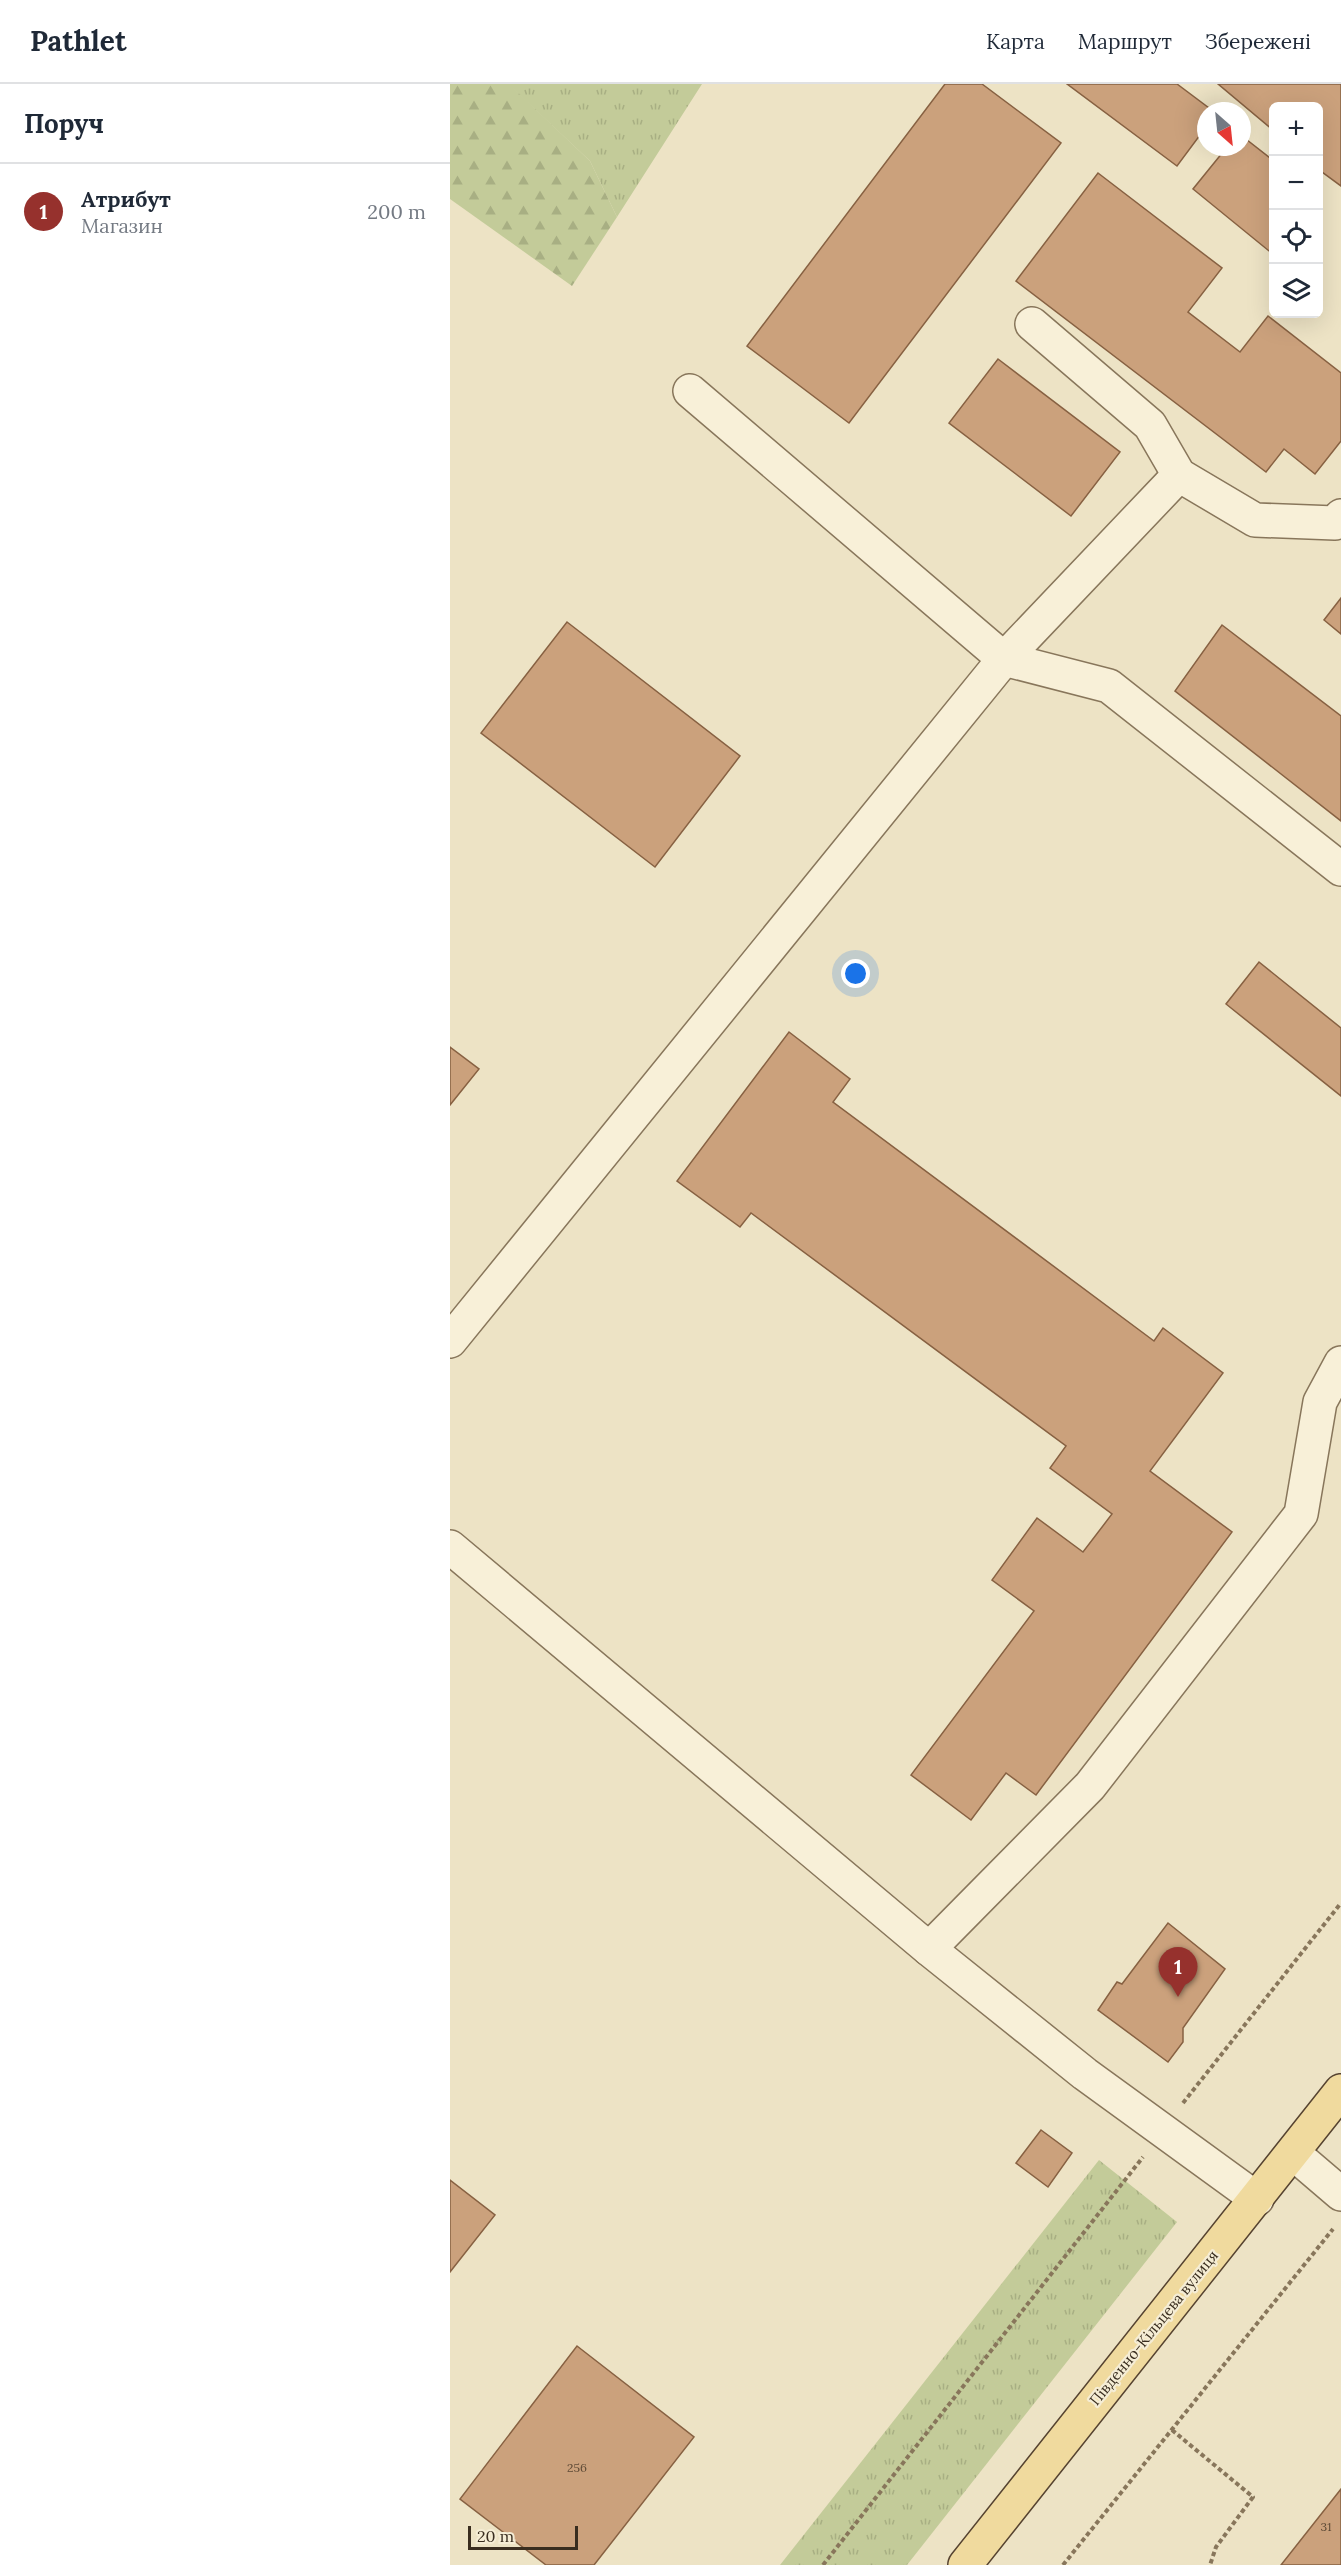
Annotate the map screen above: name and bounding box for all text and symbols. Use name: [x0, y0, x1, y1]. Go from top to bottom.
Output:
text: Pathlet: [30, 23, 127, 59]
text: Карта: [986, 28, 1045, 55]
text: Маршрут: [1078, 28, 1172, 55]
text: Збережені: [1205, 28, 1311, 55]
north arrow: [1197, 102, 1251, 156]
map controls: [1269, 102, 1323, 318]
button: +: [1269, 102, 1323, 156]
text: Поруч: [24, 107, 104, 140]
button: −: [1269, 156, 1323, 210]
text: Атрибут: [81, 185, 171, 213]
text: 1: [39, 199, 48, 224]
text: 200 m: [367, 199, 426, 224]
button: locate: [1269, 210, 1323, 264]
text: Магазин: [81, 213, 163, 238]
button: layers: [1269, 264, 1323, 318]
your location: [841, 959, 870, 988]
pin: 1: [1158, 1948, 1198, 1997]
street label: Південно-Кільцева вулиця: [1085, 2246, 1222, 2409]
house number: 256: [567, 2460, 587, 2475]
house number: 31: [1320, 2519, 1332, 2534]
scale bar: [468, 2523, 578, 2550]
text: 20 m: [477, 2526, 514, 2546]

